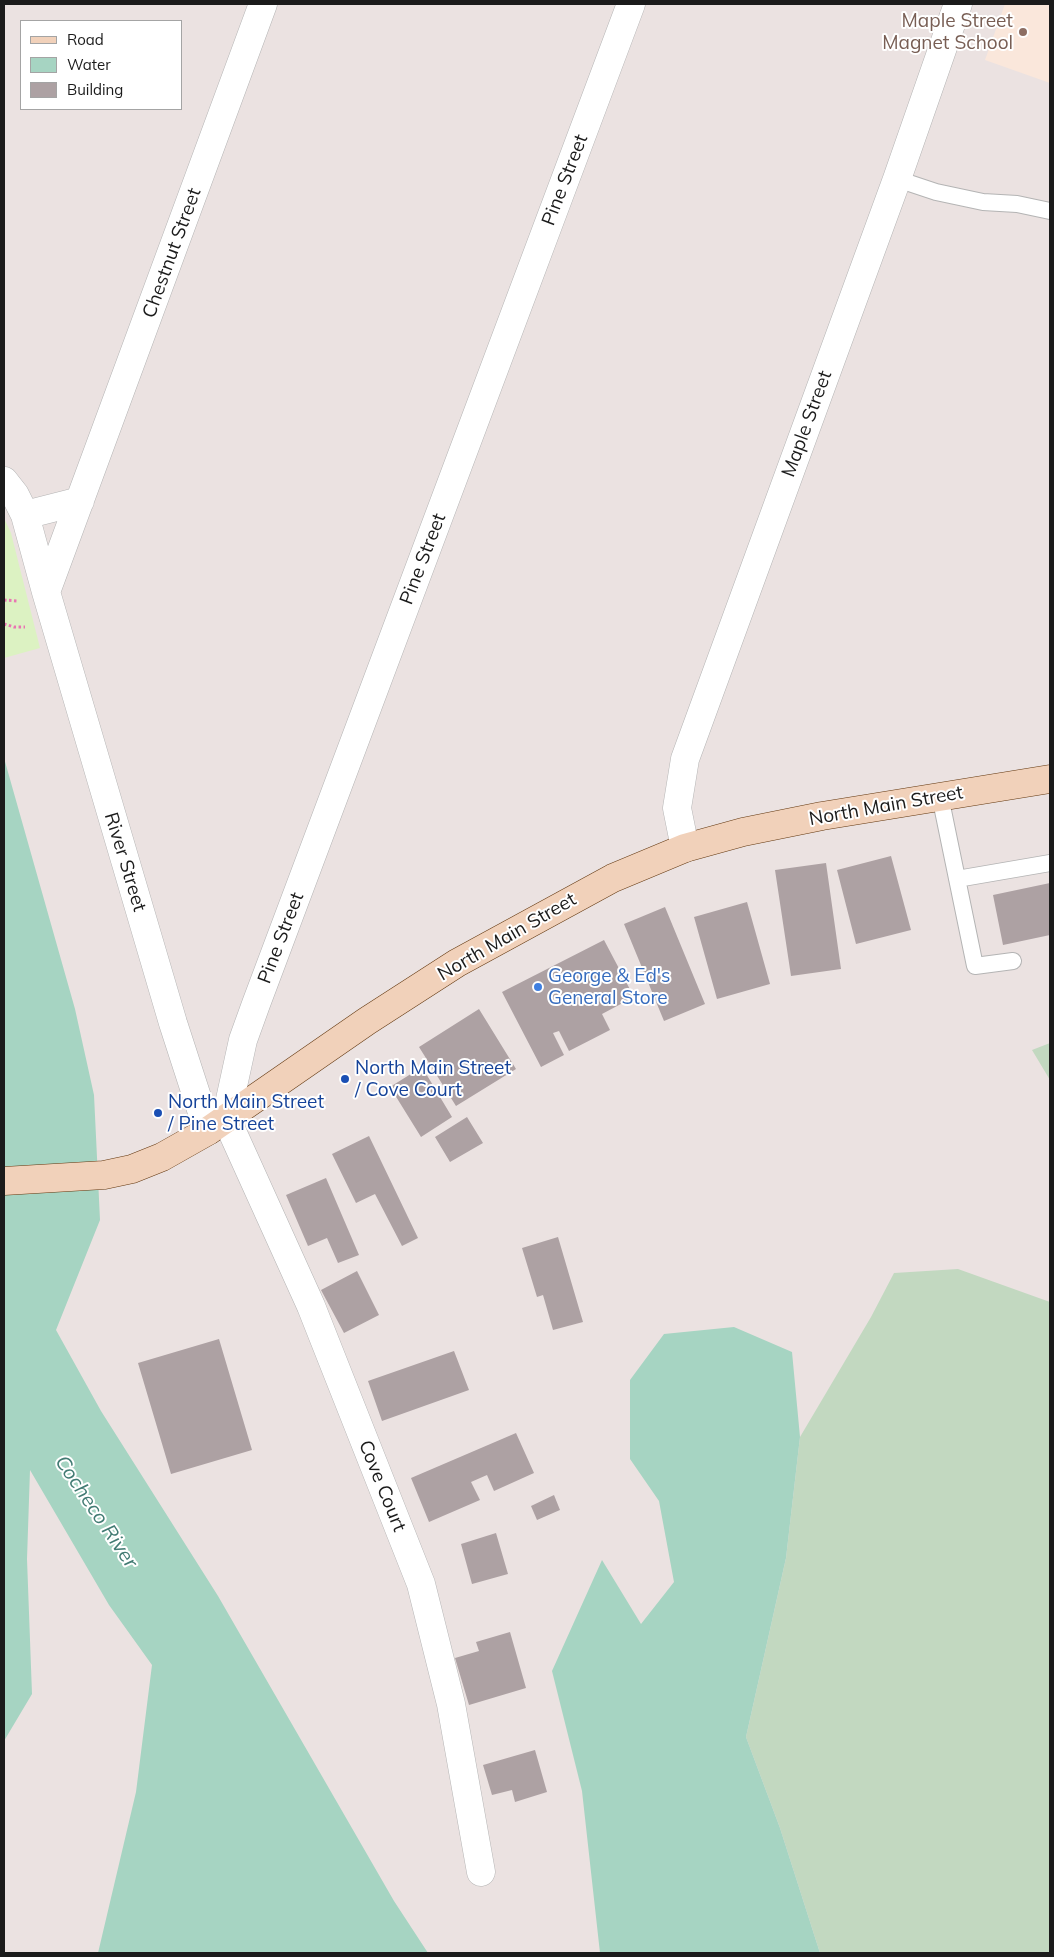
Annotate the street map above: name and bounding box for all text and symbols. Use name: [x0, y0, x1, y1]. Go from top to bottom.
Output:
place label: Maple Street Magnet School: [882, 10, 1013, 54]
legend: [20, 20, 182, 110]
marker: Maple Street Magnet School: [1017, 26, 1029, 38]
text: Road: [67, 30, 104, 49]
text: Water: [67, 55, 111, 74]
text: Building: [67, 80, 123, 99]
street label: Pine Street: [537, 131, 593, 229]
street label: Chestnut Street: [138, 185, 206, 321]
street label: Maple Street: [777, 368, 837, 480]
street label: Pine Street: [395, 510, 451, 608]
street label: North Main Street: [807, 781, 965, 831]
street label: River Street: [99, 810, 151, 914]
street label: North Main Street: [434, 888, 580, 986]
street label: Pine Street: [253, 889, 309, 987]
place label: George & Ed's General Store: [548, 965, 670, 1009]
marker: George & Ed's General Store: [532, 981, 544, 993]
place label: North Main Street / Cove Court: [355, 1057, 511, 1101]
marker: North Main Street / Cove Court: [339, 1073, 351, 1085]
place label: North Main Street / Pine Street: [168, 1091, 324, 1135]
marker: North Main Street / Pine Street: [152, 1107, 164, 1119]
street label: Cove Court: [353, 1437, 411, 1535]
water label: Cocheco River: [50, 1451, 142, 1573]

